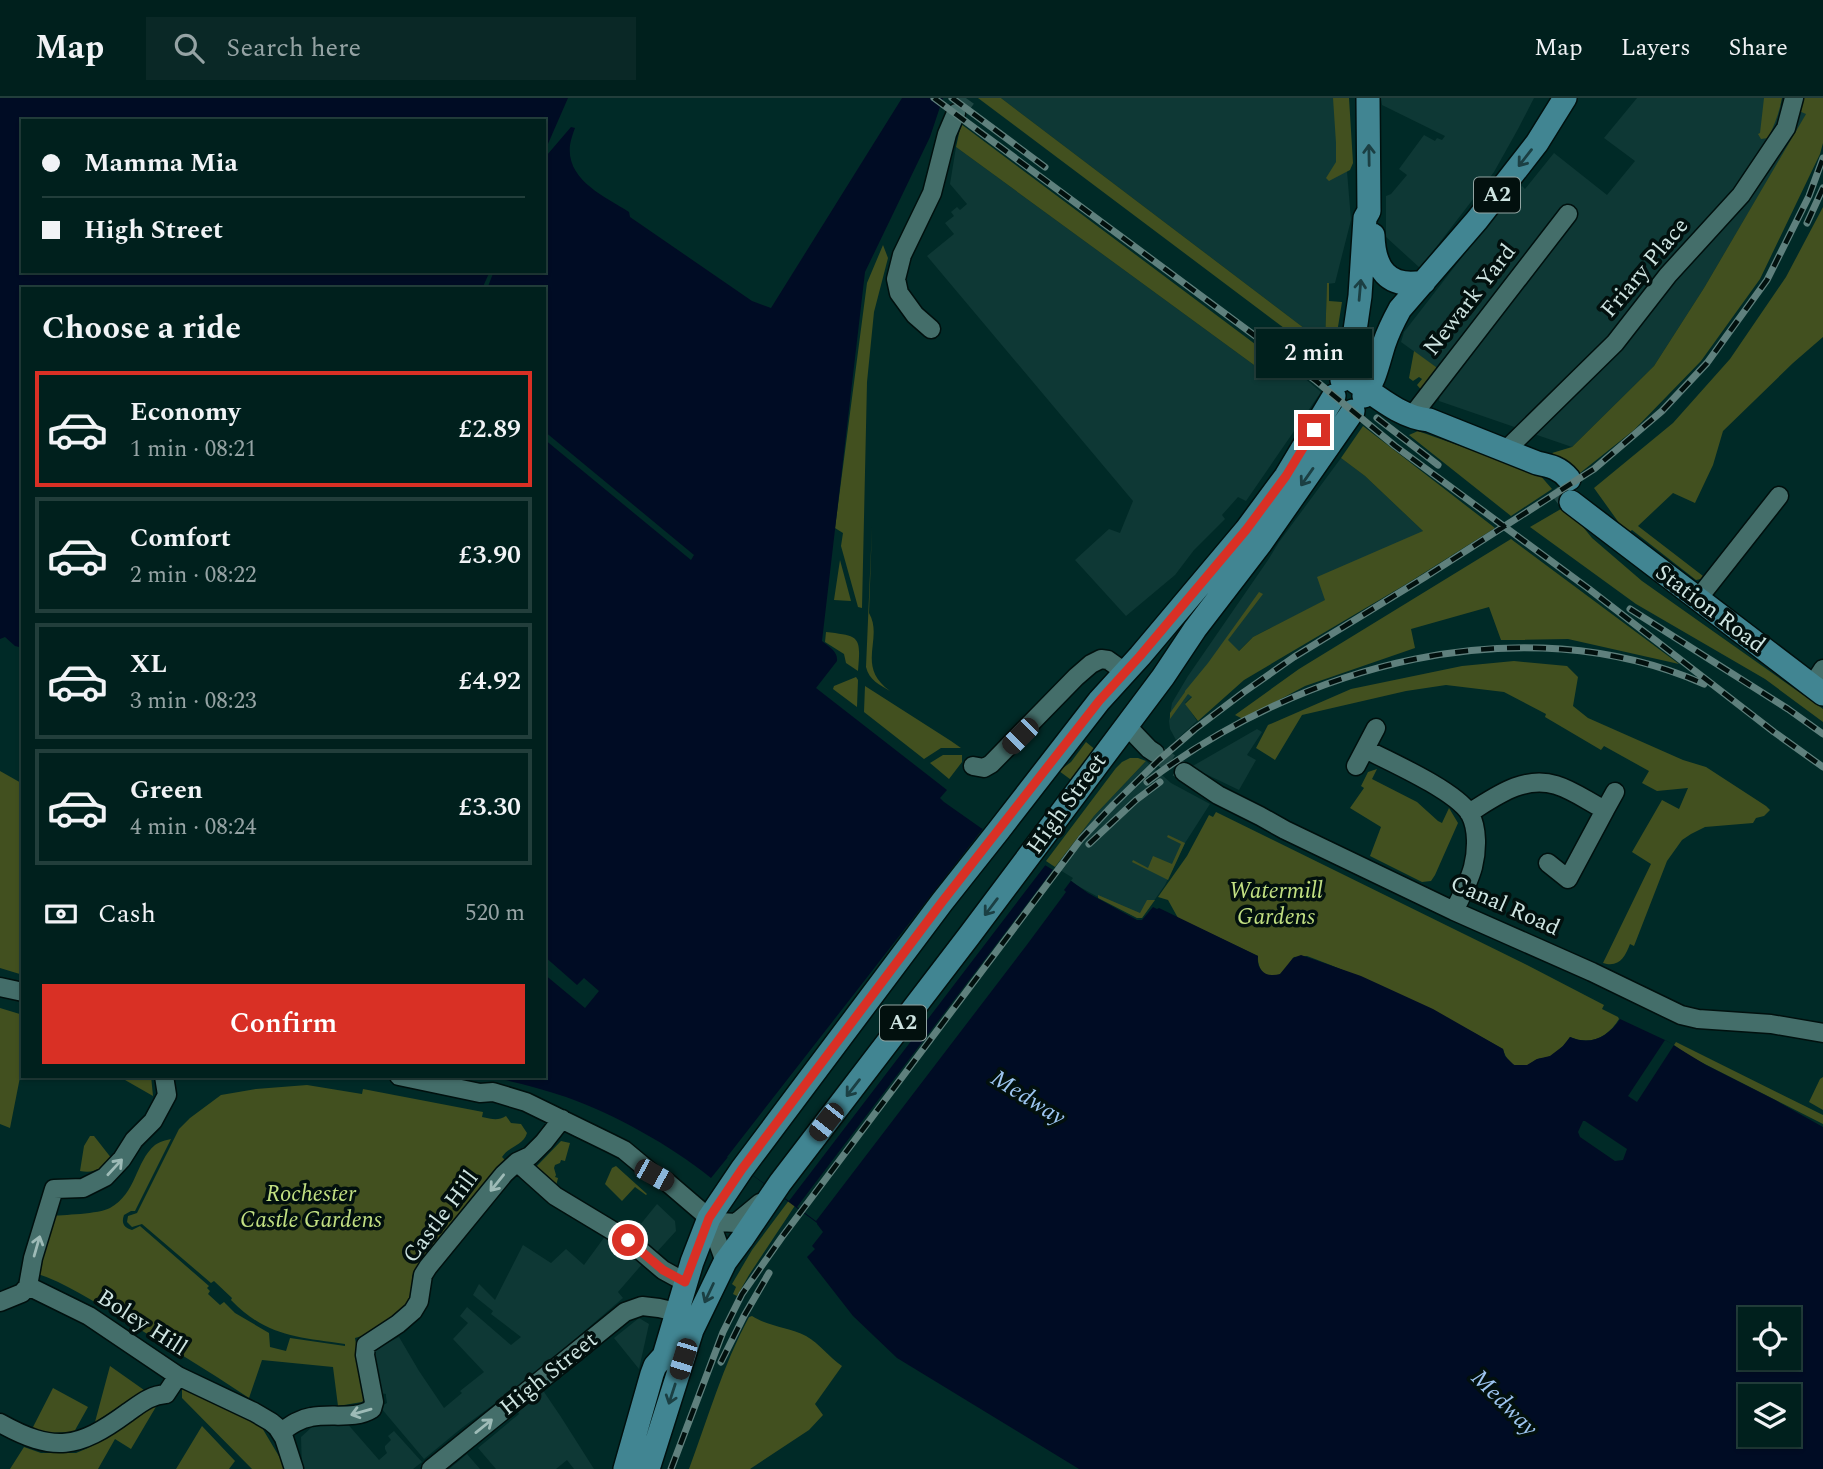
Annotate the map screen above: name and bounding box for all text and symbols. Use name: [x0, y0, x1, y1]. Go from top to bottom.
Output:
search box: [146, 17, 636, 80]
text: Map: [35, 23, 104, 73]
text: Search here: [226, 28, 361, 68]
icon: search: [170, 29, 208, 67]
text: Map: [1534, 30, 1583, 66]
text: Layers: [1621, 30, 1691, 66]
text: Share: [1729, 30, 1788, 66]
text: Mamma Mia: [84, 143, 238, 183]
one-way arrow: [1363, 143, 1376, 166]
one-way arrow: [1518, 149, 1533, 167]
road number: A2: [1474, 178, 1520, 212]
text: High Street: [84, 210, 223, 250]
street label: Friary Place: [1592, 210, 1698, 326]
street label: Newark Yard: [1415, 236, 1525, 364]
one-way arrow: [1354, 279, 1367, 302]
text: Choose a ride: [42, 304, 241, 353]
callout: 2 min: [1256, 328, 1372, 378]
text: 2 min: [1284, 336, 1344, 371]
text: Economy: [130, 392, 240, 432]
icon: car: [46, 398, 109, 461]
text: £2.89: [458, 409, 521, 449]
route end: [1298, 414, 1330, 446]
text: 1 min · 08:21: [130, 432, 257, 467]
one-way arrow: [1300, 467, 1314, 486]
text: Comfort: [130, 518, 231, 558]
icon: car: [46, 524, 109, 587]
text: £3.90: [458, 535, 521, 575]
street label: Station Road: [1647, 556, 1773, 662]
text: 2 min · 08:22: [130, 558, 257, 593]
text: XL: [130, 644, 167, 684]
icon: car: [46, 650, 109, 713]
text: £4.92: [458, 661, 521, 701]
text: 3 min · 08:23: [130, 684, 257, 719]
car: [998, 714, 1043, 758]
street label: High Street: [1018, 746, 1116, 862]
text: Green: [130, 770, 203, 810]
icon: car: [46, 776, 109, 839]
text: £3.30: [458, 787, 521, 827]
text: 4 min · 08:24: [130, 810, 257, 845]
street label: Canal Road: [1445, 866, 1566, 946]
park label: Watermill Gardens: [1229, 874, 1323, 935]
text: Cash: [98, 894, 156, 934]
icon: cash: [42, 895, 80, 933]
text: 520 m: [465, 896, 525, 931]
one-way arrow: [983, 898, 998, 916]
button: Confirm: [42, 984, 525, 1064]
road number: A2: [880, 1006, 926, 1040]
water label: Medway: [983, 1061, 1073, 1135]
one-way arrow: [845, 1079, 860, 1097]
car: [805, 1099, 848, 1145]
car: [631, 1156, 678, 1194]
one-way arrow: [106, 1159, 123, 1176]
street label: Castle Hill: [394, 1163, 488, 1271]
one-way arrow: [489, 1174, 504, 1192]
park label: Rochester Castle Gardens: [240, 1177, 382, 1238]
route start: [612, 1224, 644, 1256]
one-way arrow: [31, 1235, 44, 1257]
street label: Boley Hill: [90, 1281, 194, 1365]
one-way arrow: [702, 1282, 715, 1303]
map controls: [1738, 1307, 1801, 1447]
button: locate: [1738, 1307, 1801, 1370]
street label: High Street: [492, 1323, 606, 1425]
car: [667, 1336, 700, 1382]
water label: Medway: [1462, 1361, 1546, 1445]
one-way arrow: [664, 1383, 677, 1405]
button: layers: [1738, 1384, 1801, 1447]
one-way arrow: [350, 1406, 372, 1419]
one-way arrow: [475, 1418, 493, 1434]

